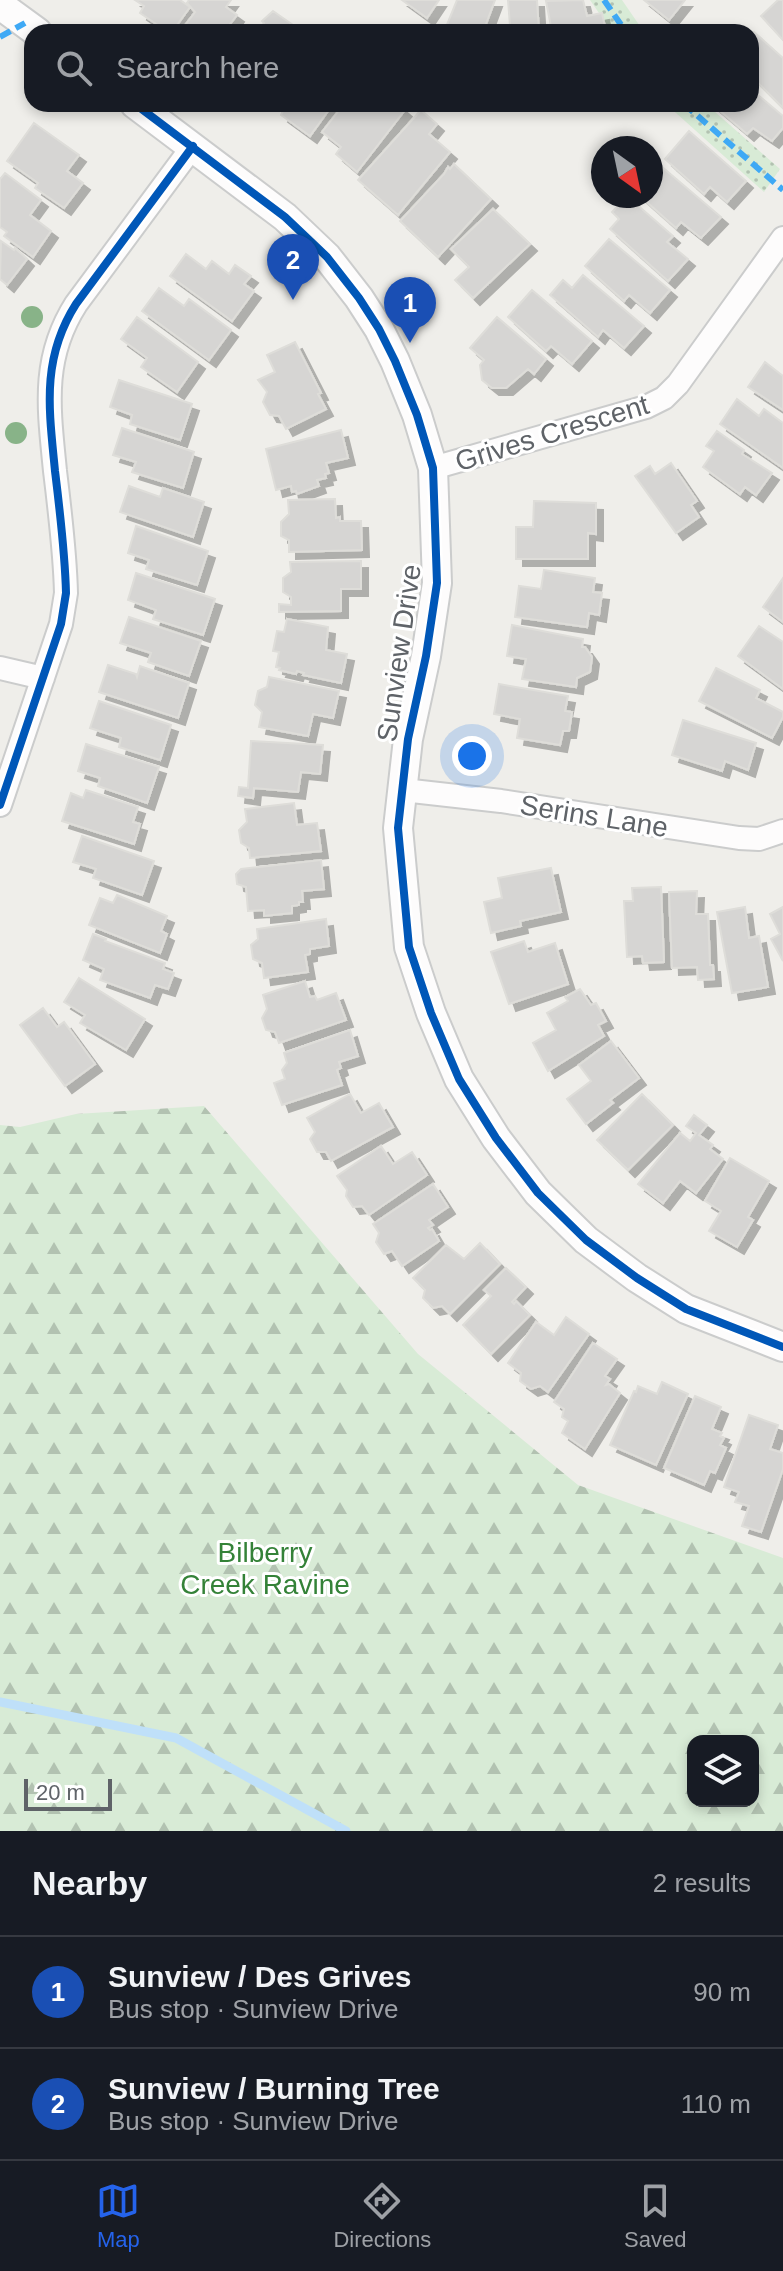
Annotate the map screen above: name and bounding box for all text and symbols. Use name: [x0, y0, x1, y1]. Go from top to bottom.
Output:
search box: [24, 24, 759, 112]
icon: search: [52, 46, 96, 90]
text: Search here: [116, 51, 279, 84]
north arrow: [591, 136, 663, 208]
pin: 2: [267, 234, 319, 300]
pin: 1: [384, 277, 436, 343]
street label: Grives Crescent: [451, 389, 653, 477]
street label: Sunview Drive: [371, 562, 427, 744]
your location: [452, 736, 492, 776]
street label: Serins Lane: [518, 789, 670, 843]
park label: Bilberry Creek Ravine: [180, 1537, 350, 1600]
map controls: [687, 1735, 759, 1807]
button: layers: [687, 1735, 759, 1807]
scale bar: [24, 1775, 112, 1811]
text: 20 m: [36, 1780, 85, 1805]
text: Nearby: [32, 1864, 147, 1902]
text: 2 results: [653, 1868, 751, 1898]
text: Sunview / Des Grives: [108, 1960, 411, 1993]
text: 1: [51, 1977, 65, 2007]
text: 90 m: [693, 1977, 751, 2007]
text: Bus stop · Sunview Drive: [108, 1994, 398, 2024]
text: Sunview / Burning Tree: [108, 2072, 440, 2105]
text: 2: [51, 2089, 65, 2119]
text: 110 m: [681, 2089, 751, 2119]
text: Bus stop · Sunview Drive: [108, 2106, 398, 2136]
tab: Map: [96, 2179, 140, 2253]
tab: Directions: [333, 2179, 431, 2253]
tab: Saved: [624, 2179, 687, 2253]

